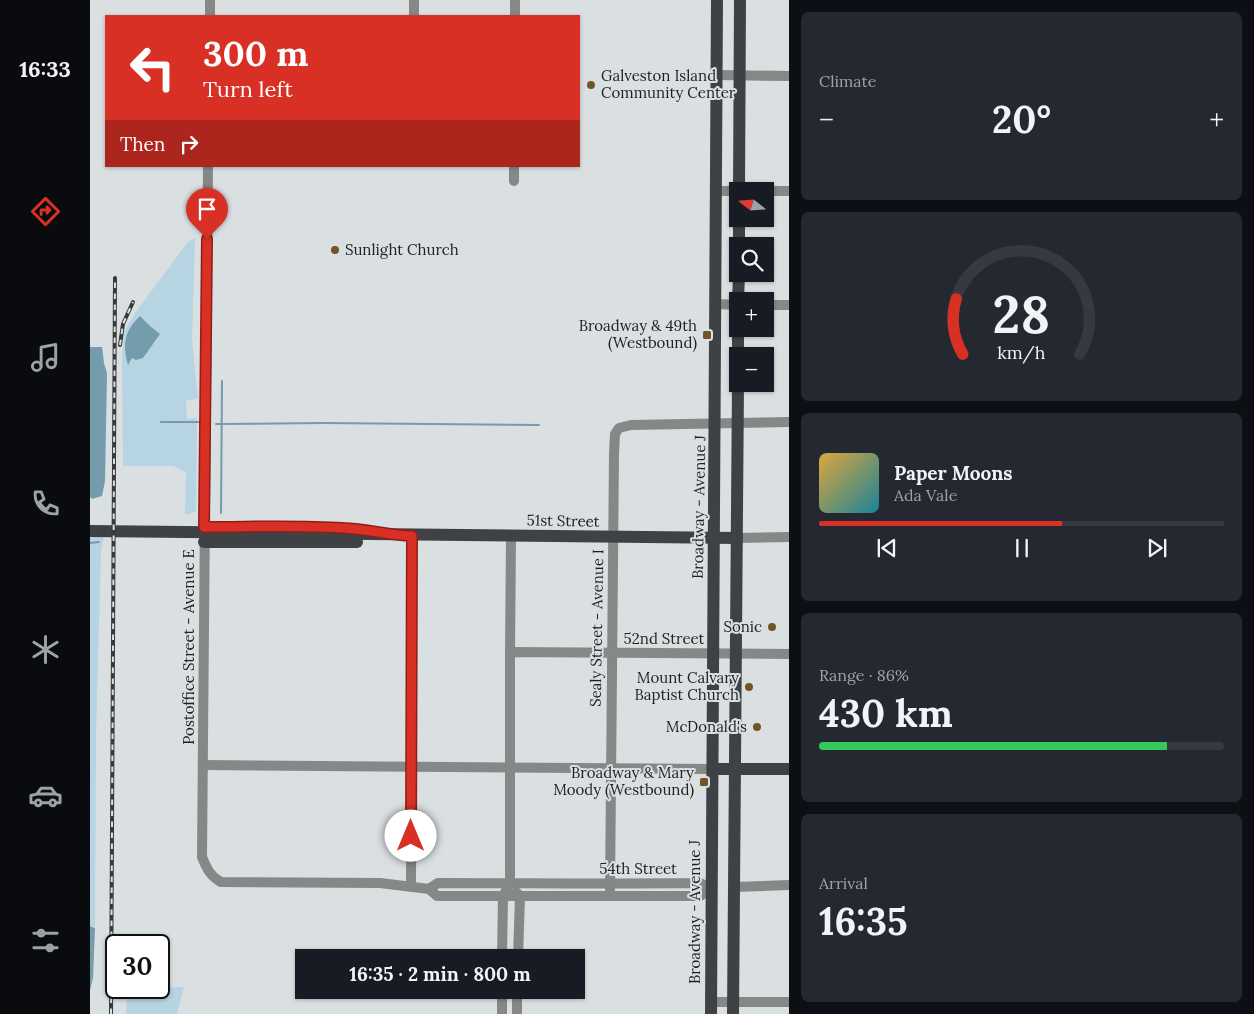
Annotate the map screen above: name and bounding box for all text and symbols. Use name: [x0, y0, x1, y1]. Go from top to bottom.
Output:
text: 300 m: [203, 31, 309, 76]
icon: left: [120, 35, 185, 100]
text: 16:33: [19, 55, 71, 83]
place label: Galveston Island Community Center: [601, 66, 736, 102]
text: Climate: [819, 71, 876, 91]
text: Turn left: [203, 75, 293, 103]
marker: Galveston Island Community Center: [585, 79, 597, 91]
text: 20°: [992, 95, 1051, 143]
text: −: [819, 102, 834, 138]
text: +: [1209, 102, 1224, 138]
icon: right: [175, 130, 203, 158]
text: Then: [120, 132, 165, 156]
north arrow: [729, 182, 774, 228]
map controls: [729, 182, 774, 392]
pin: [186, 188, 228, 239]
icon: directions: [28, 194, 63, 229]
icon: arrive: [193, 195, 221, 223]
button: search: [729, 237, 774, 282]
place label: Sunlight Church: [345, 240, 459, 259]
marker: Sunlight Church: [329, 244, 341, 256]
text: 28: [993, 281, 1050, 347]
button: +: [729, 292, 774, 337]
place label: Broadway & 49th (Westbound): [579, 316, 697, 353]
marker: Broadway & 49th (Westbound): [701, 329, 713, 341]
icon: music: [28, 340, 63, 375]
text: km/h: [997, 341, 1046, 364]
button: −: [729, 347, 774, 392]
street label: Broadway - Avenue J: [688, 434, 709, 579]
text: Paper Moons: [894, 461, 1013, 485]
text: Ada Vale: [894, 485, 957, 505]
icon: phone: [28, 486, 63, 521]
street label: 51st Street: [526, 510, 600, 531]
icon: previous: [873, 534, 901, 562]
icon: pause: [1008, 534, 1036, 562]
icon: next: [1143, 534, 1171, 562]
street label: Postoffice Street - Avenue E: [179, 549, 198, 745]
street label: Sealy Street - Avenue I: [586, 549, 607, 707]
place label: Sonic: [723, 617, 762, 636]
marker: Sonic: [766, 621, 778, 633]
street label: 52nd Street: [624, 629, 705, 648]
icon: climate: [28, 632, 63, 667]
text: Range · 86%: [819, 665, 909, 685]
place label: Mount Calvary Baptist Church: [634, 668, 739, 704]
marker: Mount Calvary Baptist Church: [743, 681, 755, 693]
text: 430 km: [819, 689, 953, 737]
place label: McDonald's: [666, 717, 747, 736]
marker: McDonald's: [751, 721, 763, 733]
place label: Broadway & Mary Moody (Westbound): [553, 763, 694, 800]
marker: Broadway & Mary Moody (Westbound): [698, 776, 710, 788]
icon: car: [28, 778, 63, 813]
position arrow: [384, 809, 436, 861]
street label: Broadway - Avenue J: [685, 840, 704, 984]
street label: 54th Street: [599, 859, 677, 878]
text: Arrival: [819, 873, 868, 893]
text: 16:35: [819, 897, 908, 945]
icon: filters: [28, 923, 63, 958]
speed limit sign: 30: [105, 934, 170, 999]
text: 16:35 · 2 min · 800 m: [349, 962, 531, 986]

